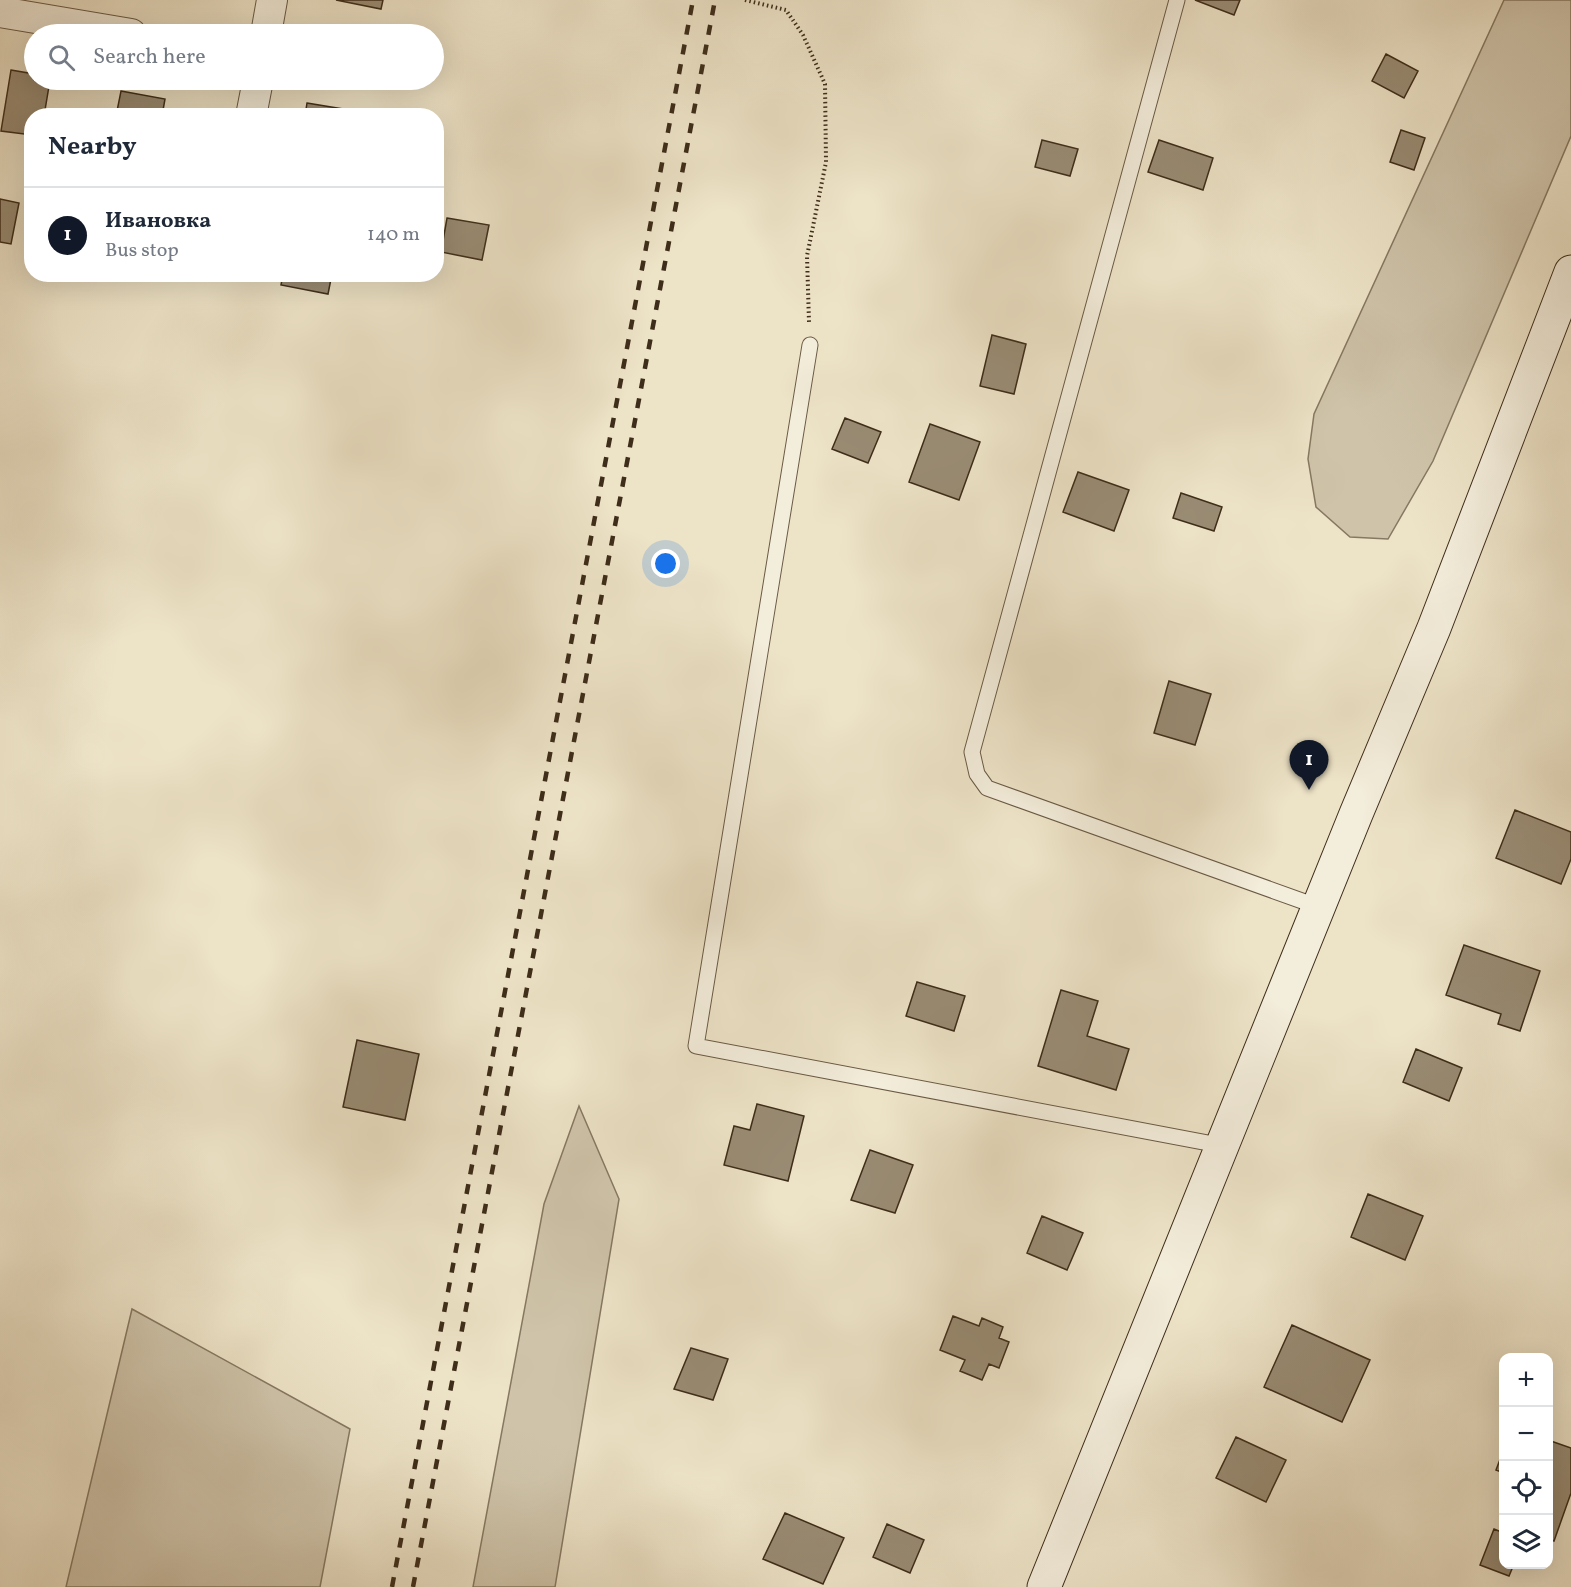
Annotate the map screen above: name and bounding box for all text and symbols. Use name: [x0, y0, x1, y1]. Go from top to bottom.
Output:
search box: [24, 24, 444, 90]
icon: search: [45, 41, 78, 74]
text: Search here: [93, 42, 206, 73]
text: Nearby: [48, 129, 137, 165]
text: Ивановка: [105, 206, 211, 237]
text: 1: [63, 221, 72, 249]
text: 140 m: [367, 221, 420, 249]
text: Bus stop: [105, 237, 179, 265]
your location: [651, 549, 680, 578]
pin: 1: [1290, 740, 1328, 790]
map controls: [1499, 1353, 1553, 1569]
button: +: [1499, 1353, 1553, 1407]
button: −: [1499, 1407, 1553, 1461]
button: locate: [1499, 1461, 1553, 1515]
button: layers: [1499, 1515, 1553, 1569]

